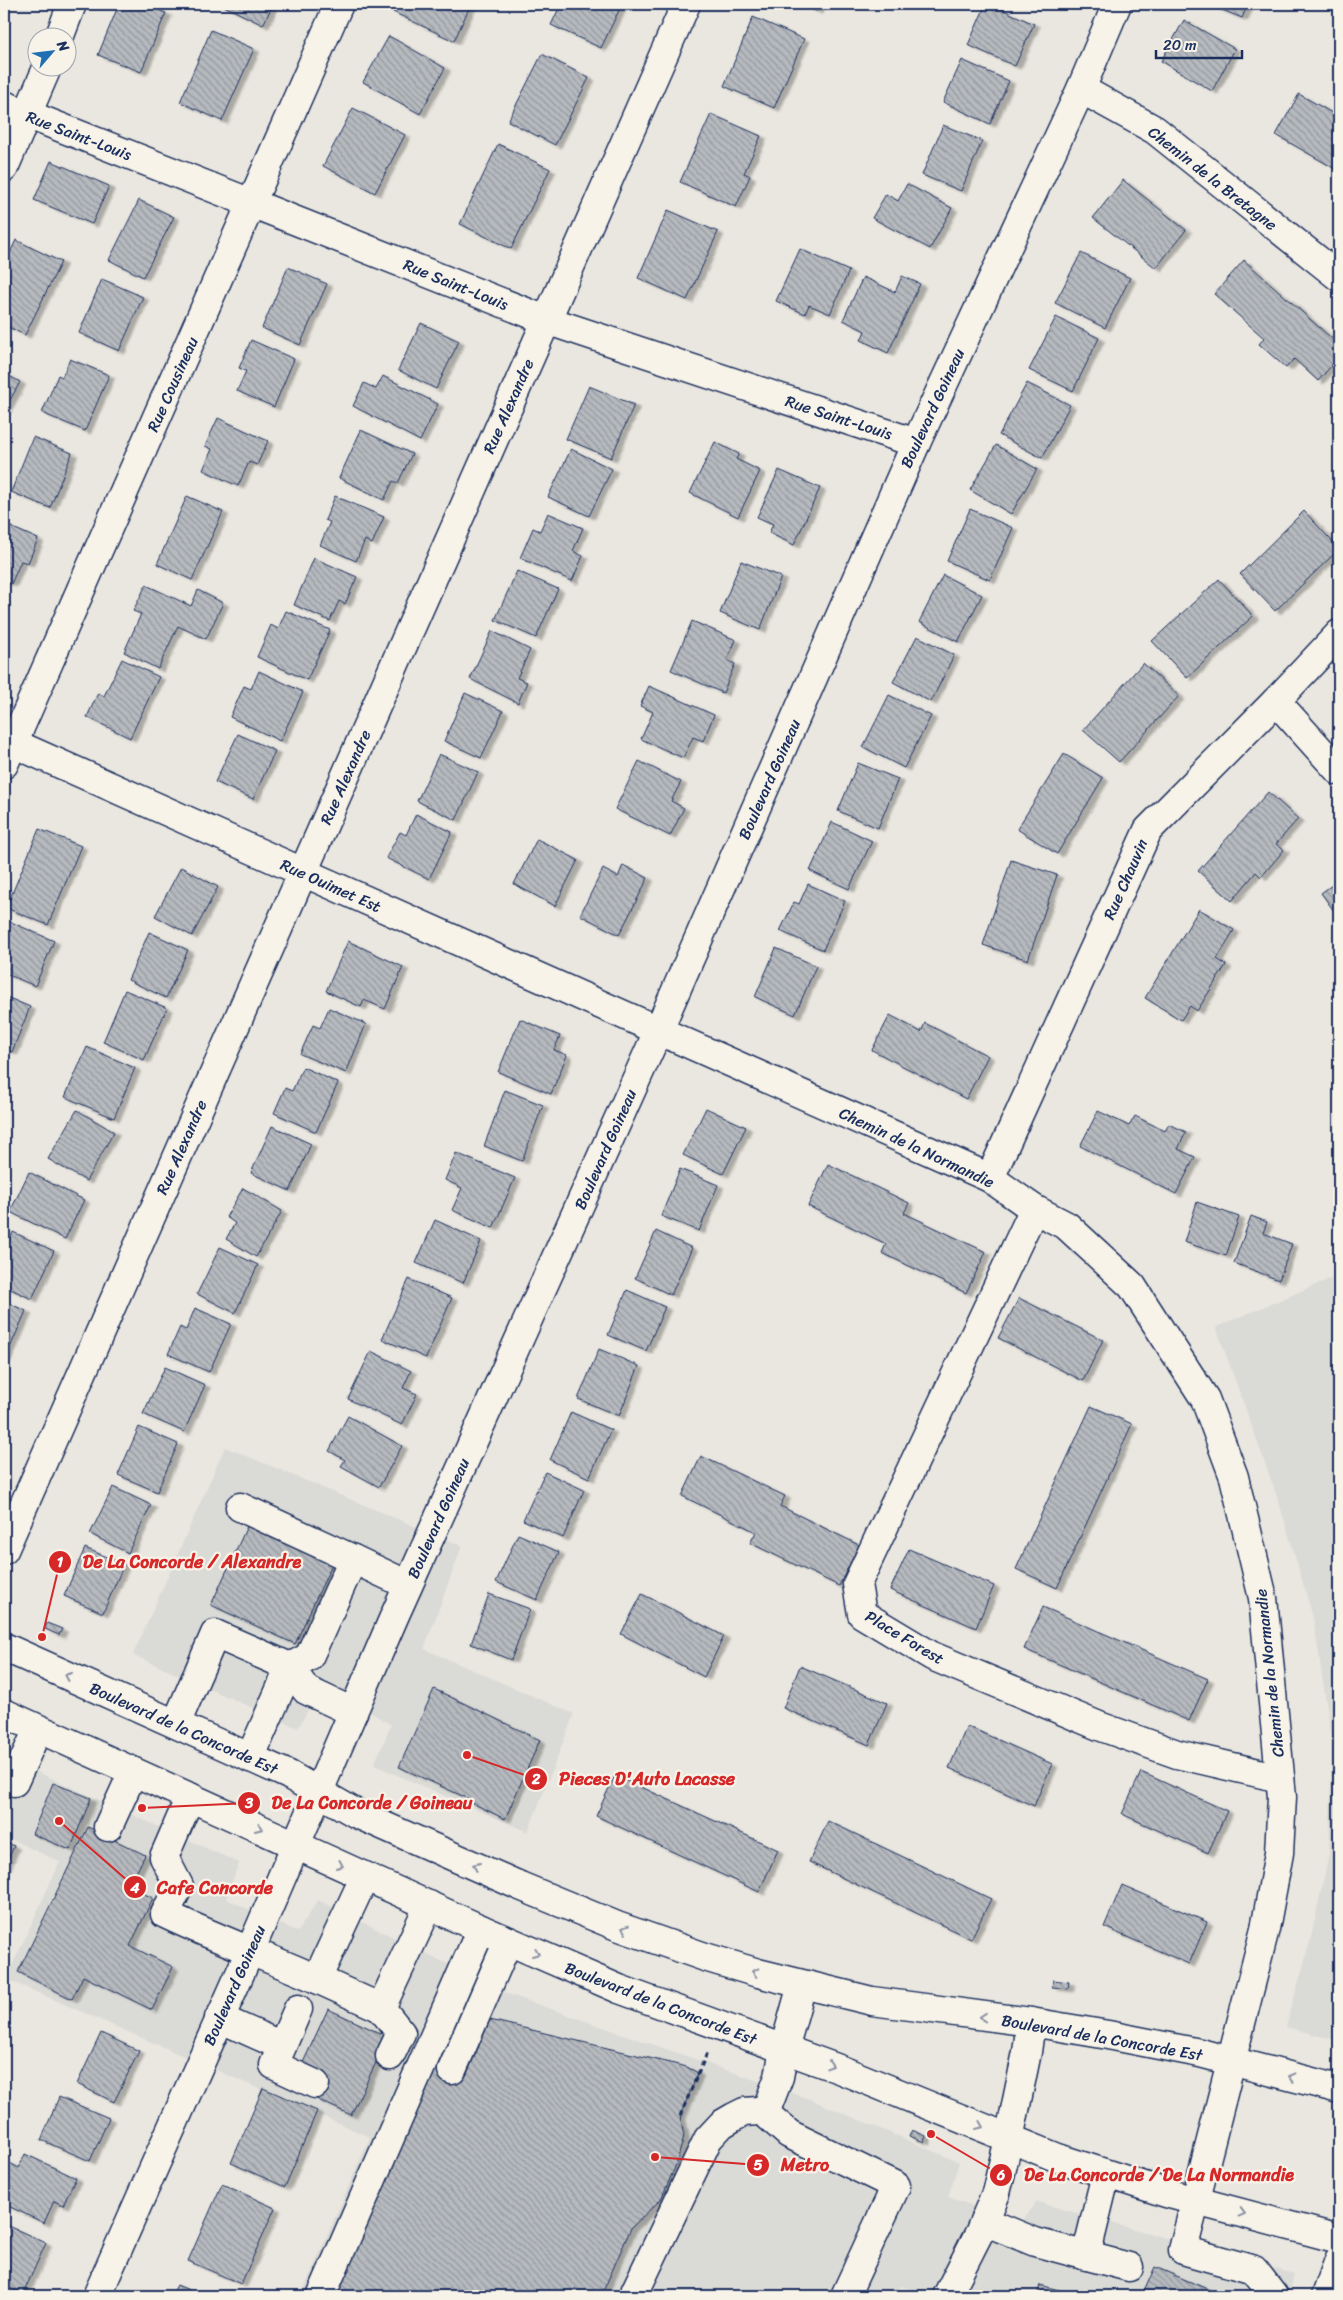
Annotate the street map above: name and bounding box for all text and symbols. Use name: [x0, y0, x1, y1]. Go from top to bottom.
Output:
north arrow: [28, 28, 78, 78]
scale bar: [1156, 28, 1242, 60]
text: 20 m: [1163, 32, 1197, 58]
text: N: [49, 35, 76, 57]
street label: Rue Saint-Louis: [22, 102, 136, 169]
street label: Chemin de la Bretagne: [1141, 118, 1284, 238]
street label: Rue Saint-Louis: [399, 250, 513, 319]
street label: Rue Cousineau: [138, 331, 207, 437]
street label: Boulevard Goineau: [892, 343, 973, 473]
street label: Rue Alexandre: [475, 354, 542, 458]
street label: Rue Saint-Louis: [781, 386, 897, 449]
street label: Boulevard Goineau: [730, 714, 809, 844]
street label: Rue Alexandre: [312, 725, 379, 829]
street label: Rue Chauvin: [1095, 834, 1156, 924]
street label: Rue Ouimet Est: [276, 850, 386, 921]
street label: Boulevard Goineau: [566, 1084, 645, 1214]
street label: Rue Alexandre: [148, 1095, 215, 1199]
street label: Chemin de la Normandie: [834, 1099, 999, 1196]
street label: Boulevard Goineau: [399, 1453, 478, 1583]
callout: De La Concorde / Alexandre: [47, 1545, 311, 1578]
text: De La Concorde / Alexandre: [83, 1546, 302, 1578]
text: 1: [57, 1549, 64, 1575]
street label: Chemin de la Normandie: [1246, 1587, 1293, 1759]
street label: Place Forest: [859, 1602, 950, 1673]
one-way arrow: [64, 1671, 73, 1682]
street label: Boulevard de la Concorde Est: [85, 1674, 283, 1783]
callout: Pieces D'Auto Lacasse: [524, 1762, 745, 1795]
text: Pieces D'Auto Lacasse: [559, 1763, 736, 1795]
text: 2: [531, 1766, 541, 1792]
callout: De La Concorde / Goineau: [236, 1787, 482, 1820]
text: De La Concorde / Goineau: [271, 1787, 473, 1819]
text: 3: [244, 1790, 254, 1816]
one-way arrow: [254, 1822, 263, 1833]
one-way arrow: [335, 1859, 344, 1869]
one-way arrow: [472, 1862, 481, 1873]
callout: Cafe Concorde: [122, 1871, 283, 1904]
text: Cafe Concorde: [156, 1872, 274, 1904]
text: 4: [129, 1875, 140, 1901]
street label: Boulevard Goineau: [195, 1920, 274, 2050]
one-way arrow: [621, 1925, 630, 1935]
one-way arrow: [531, 1947, 540, 1958]
street label: Boulevard de la Concorde Est: [561, 1953, 762, 2054]
one-way arrow: [751, 1968, 759, 1978]
street label: Boulevard de la Concorde Est: [999, 2006, 1205, 2070]
one-way arrow: [978, 2011, 986, 2022]
one-way arrow: [825, 2060, 834, 2070]
one-way arrow: [1288, 2072, 1297, 2083]
one-way arrow: [975, 2120, 984, 2131]
callout: Metro: [746, 2148, 839, 2181]
text: Metro: [780, 2149, 830, 2181]
text: 5: [753, 2152, 763, 2178]
callout: De La Concorde / De La Normandie: [989, 2158, 1305, 2191]
text: De La Concorde / De La Normandie: [1024, 2159, 1294, 2191]
text: 6: [996, 2162, 1006, 2188]
one-way arrow: [1238, 2207, 1247, 2218]

